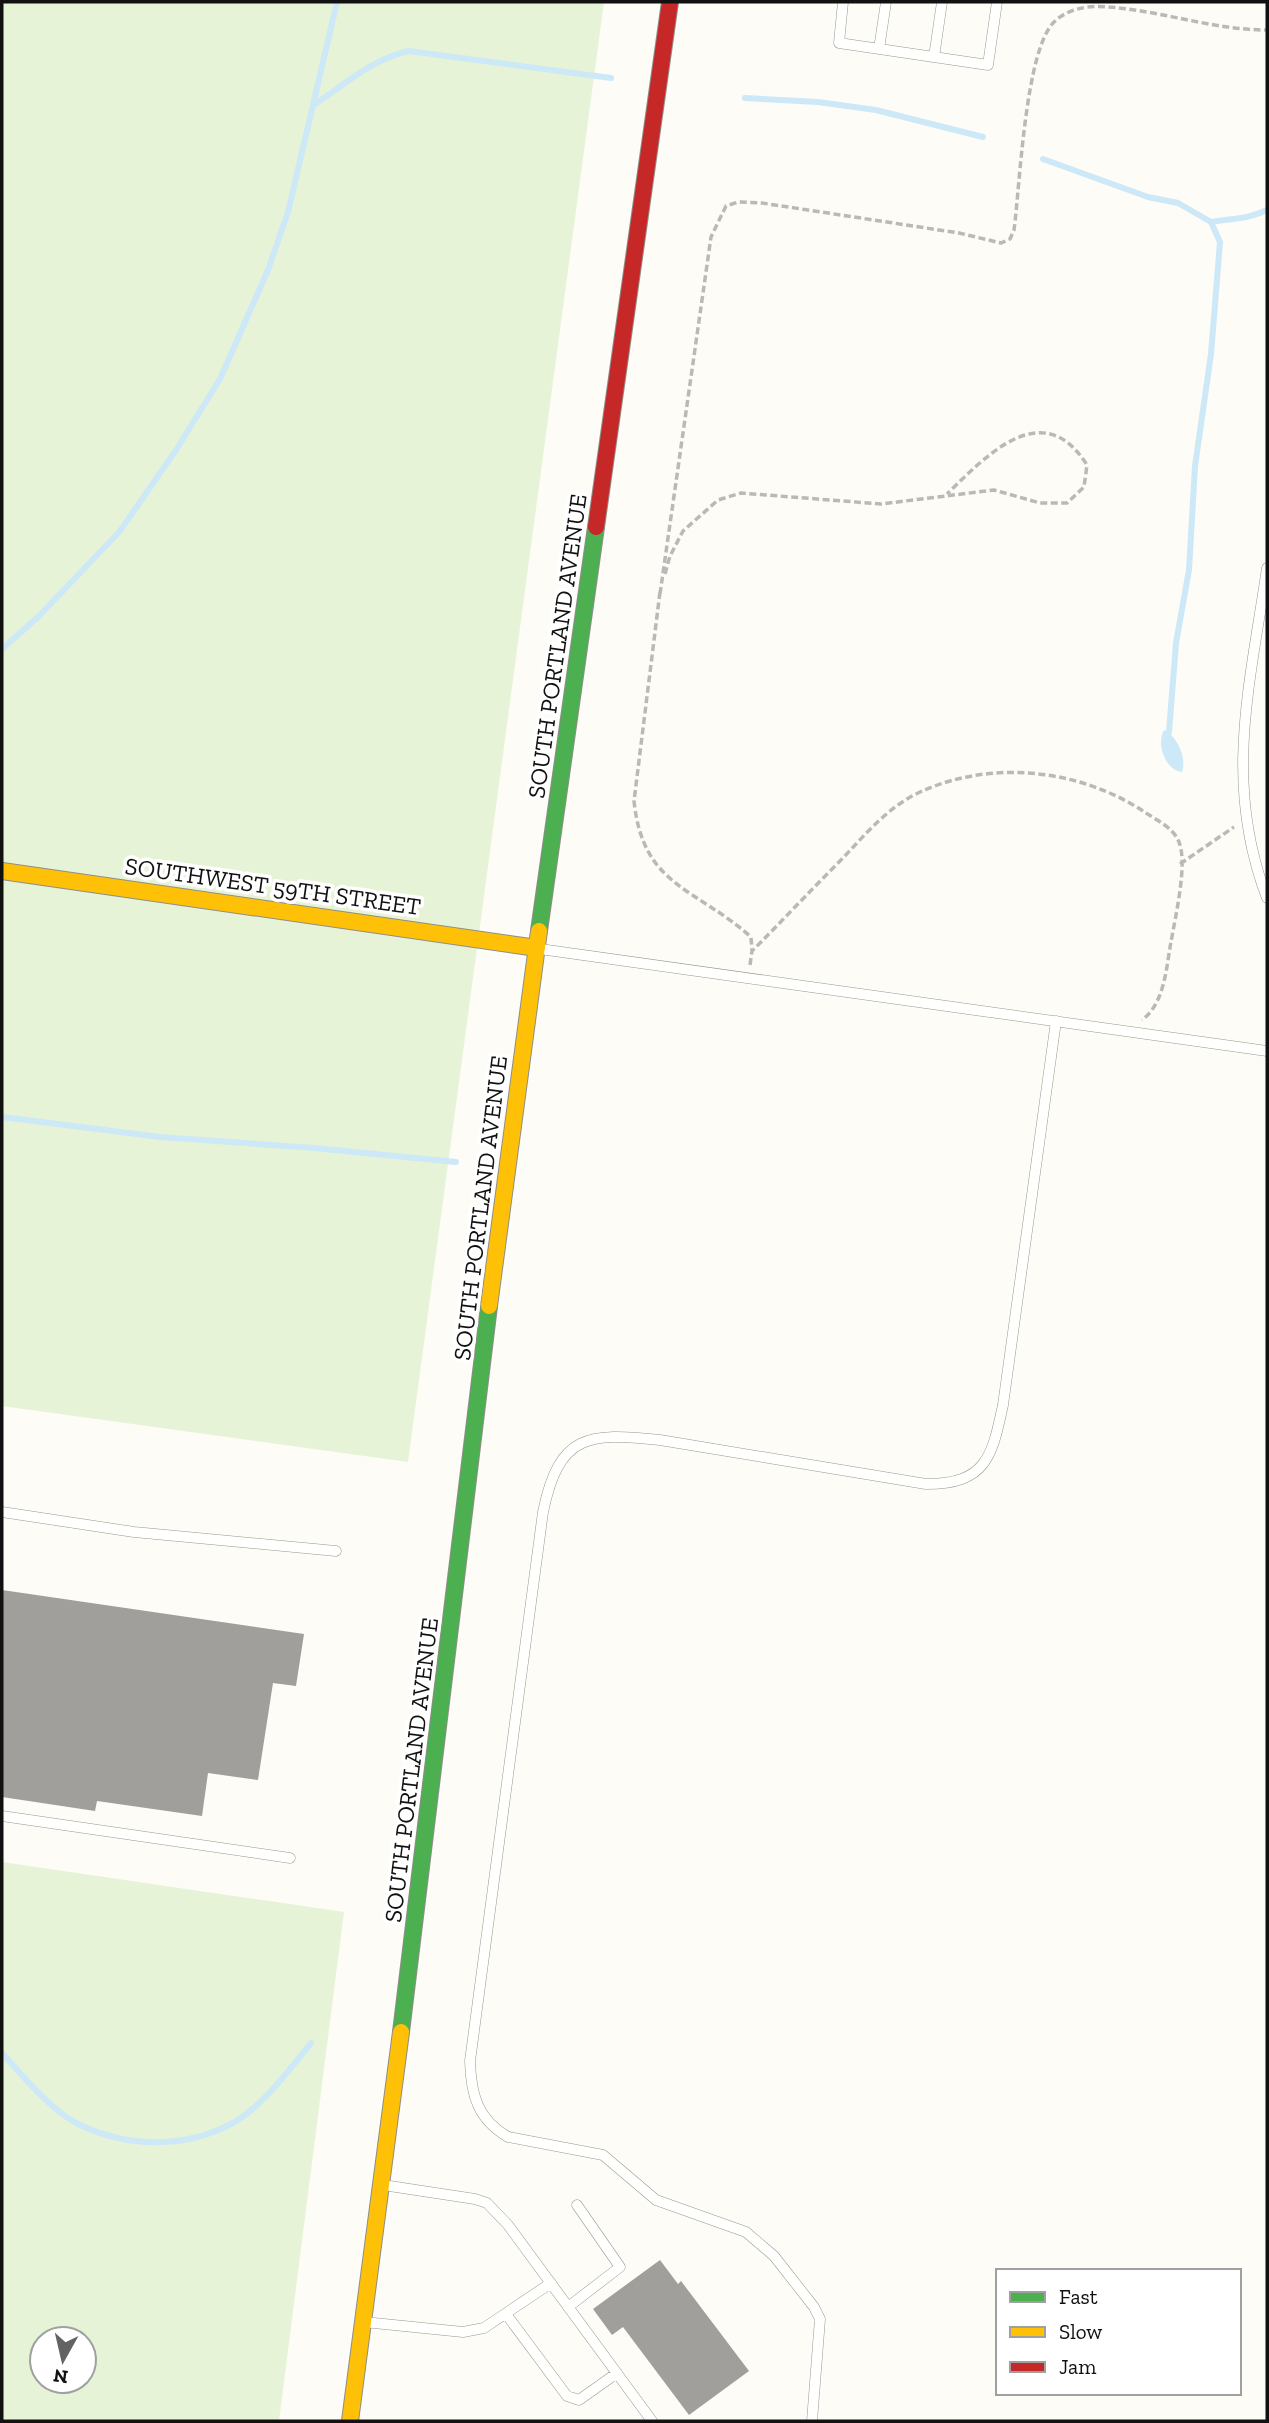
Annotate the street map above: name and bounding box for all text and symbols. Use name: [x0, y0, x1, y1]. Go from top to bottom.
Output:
street label: SOUTH PORTLAND AVENUE: [521, 492, 593, 800]
street label: SOUTHWEST 59TH STREET: [123, 851, 423, 921]
street label: SOUTH PORTLAND AVENUE: [447, 1054, 513, 1362]
street label: SOUTH PORTLAND AVENUE: [378, 1616, 444, 1924]
legend: [996, 2269, 1241, 2395]
text: Fast: [1059, 2284, 1098, 2309]
text: Slow: [1059, 2319, 1102, 2344]
north arrow: [28, 2325, 98, 2395]
text: Jam: [1059, 2354, 1096, 2379]
text: N: [52, 2364, 69, 2389]

